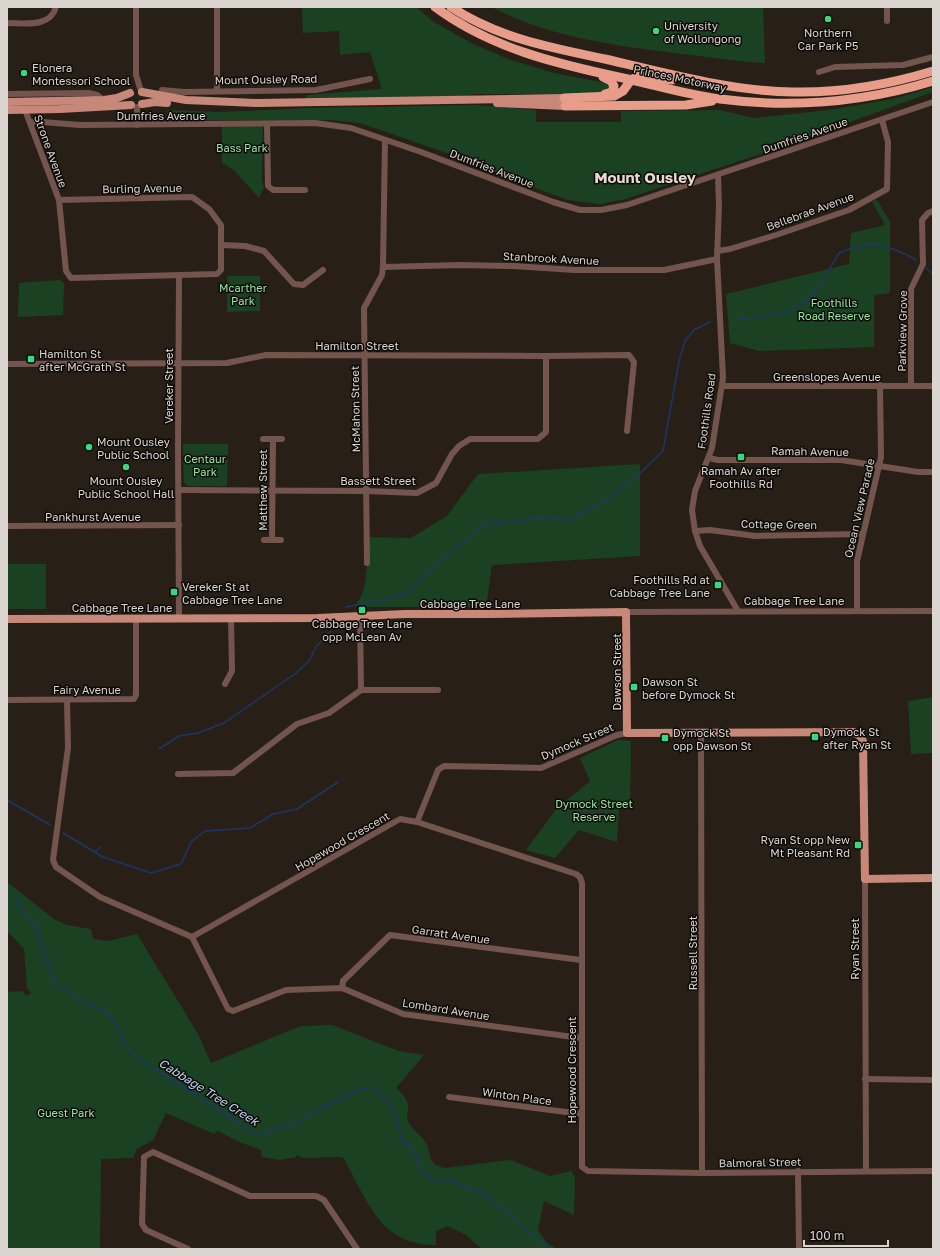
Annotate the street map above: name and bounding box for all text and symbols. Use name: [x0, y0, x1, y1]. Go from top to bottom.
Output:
marker: Northern Car Park P5: [823, 14, 833, 24]
place label: University of Wollongong: [664, 19, 741, 45]
marker: University of Wollongong: [651, 26, 661, 36]
place label: Northern Car Park P5: [798, 26, 858, 52]
place label: Elonera Montessori School: [32, 61, 131, 87]
street label: Princes Motorway: [632, 62, 728, 94]
marker: Elonera Montessori School: [19, 68, 29, 78]
street label: Mount Ousley Road: [215, 72, 317, 86]
street label: Dumfries Avenue: [116, 109, 206, 122]
street label: Strone Avenue: [32, 113, 70, 189]
street label: Dumfries Avenue: [761, 114, 849, 156]
park label: Bass Park: [216, 141, 268, 154]
street label: Dumfries Avenue: [448, 146, 536, 190]
district label: Mount Ousley: [594, 168, 696, 186]
street label: Burling Avenue: [102, 181, 182, 195]
street label: Bellebrae Avenue: [764, 189, 856, 233]
street label: Stanbrook Avenue: [503, 249, 599, 267]
park label: Mcarther Park: [219, 281, 268, 307]
street label: Parkview Grove: [895, 290, 909, 372]
park label: Foothills Road Reserve: [798, 296, 870, 322]
street label: Hamilton Street: [315, 339, 399, 352]
place label: Hamilton St after McGrath St: [39, 347, 126, 373]
street label: Vereker Street: [162, 348, 175, 424]
marker: Hamilton St after McGrath St: [26, 354, 36, 364]
street label: McMahon Street: [348, 366, 362, 452]
street label: Greenslopes Avenue: [773, 370, 881, 383]
street label: Foothills Road: [694, 372, 718, 450]
place label: Mount Ousley Public School: [97, 435, 170, 461]
marker: Mount Ousley Public School: [84, 442, 94, 452]
street label: Ramah Avenue: [771, 444, 849, 458]
street label: Matthew Street: [256, 449, 269, 531]
park label: Centaur Park: [184, 452, 227, 478]
marker: Ramah Av after Foothills Rd: [736, 452, 746, 462]
street label: Ocean View Parade: [841, 457, 877, 559]
marker: Mount Ousley Public School Hall: [121, 462, 131, 472]
place label: Ramah Av after Foothills Rd: [701, 464, 782, 490]
place label: Mount Ousley Public School Hall: [78, 474, 175, 500]
street label: Bassett Street: [340, 474, 416, 487]
street label: Pankhurst Avenue: [45, 510, 141, 523]
street label: Cottage Green: [741, 517, 817, 531]
place label: Foothills Rd at Cabbage Tree Lane: [609, 573, 710, 599]
place label: Vereker St at Cabbage Tree Lane: [182, 580, 283, 606]
marker: Foothills Rd at Cabbage Tree Lane: [713, 580, 723, 590]
marker: Vereker St at Cabbage Tree Lane: [169, 587, 179, 597]
street label: Cabbage Tree Lane: [744, 594, 844, 607]
street label: Cabbage Tree Lane: [420, 597, 520, 610]
street label: Cabbage Tree Lane: [72, 601, 172, 614]
marker: Cabbage Tree Lane opp McLean Av: [357, 605, 367, 615]
place label: Cabbage Tree Lane opp McLean Av: [312, 617, 412, 643]
street label: Dawson Street: [610, 633, 623, 711]
place label: Dawson St before Dymock St: [642, 675, 735, 701]
marker: Dawson St before Dymock St: [629, 682, 639, 692]
street label: Fairy Avenue: [53, 683, 121, 696]
street label: Dymock Street: [539, 720, 615, 762]
place label: Dymock St after Ryan St: [823, 725, 891, 751]
place label: Dymock St opp Dawson St: [673, 726, 752, 752]
marker: Dymock St after Ryan St: [810, 732, 820, 742]
marker: Dymock St opp Dawson St: [660, 733, 670, 743]
park label: Dymock Street Reserve: [555, 797, 633, 823]
street label: Hopewood Crescent: [292, 809, 392, 873]
place label: Ryan St opp New Mt Pleasant Rd: [761, 833, 850, 859]
marker: Ryan St opp New Mt Pleasant Rd: [853, 840, 863, 850]
street label: Russell Street: [686, 916, 699, 990]
street label: Ryan Street: [848, 918, 861, 980]
street label: Garratt Avenue: [411, 922, 491, 946]
street label: Lombard Avenue: [402, 996, 490, 1022]
street label: Hopewood Crescent: [565, 1017, 578, 1123]
water label: Cabbage Tree Creek: [156, 1055, 263, 1129]
street label: Winton Place: [481, 1085, 553, 1107]
park label: Guest Park: [37, 1106, 95, 1119]
street label: Balmoral Street: [719, 1155, 801, 1169]
scale bar: [804, 1222, 888, 1248]
text: 100 m: [810, 1228, 844, 1243]

